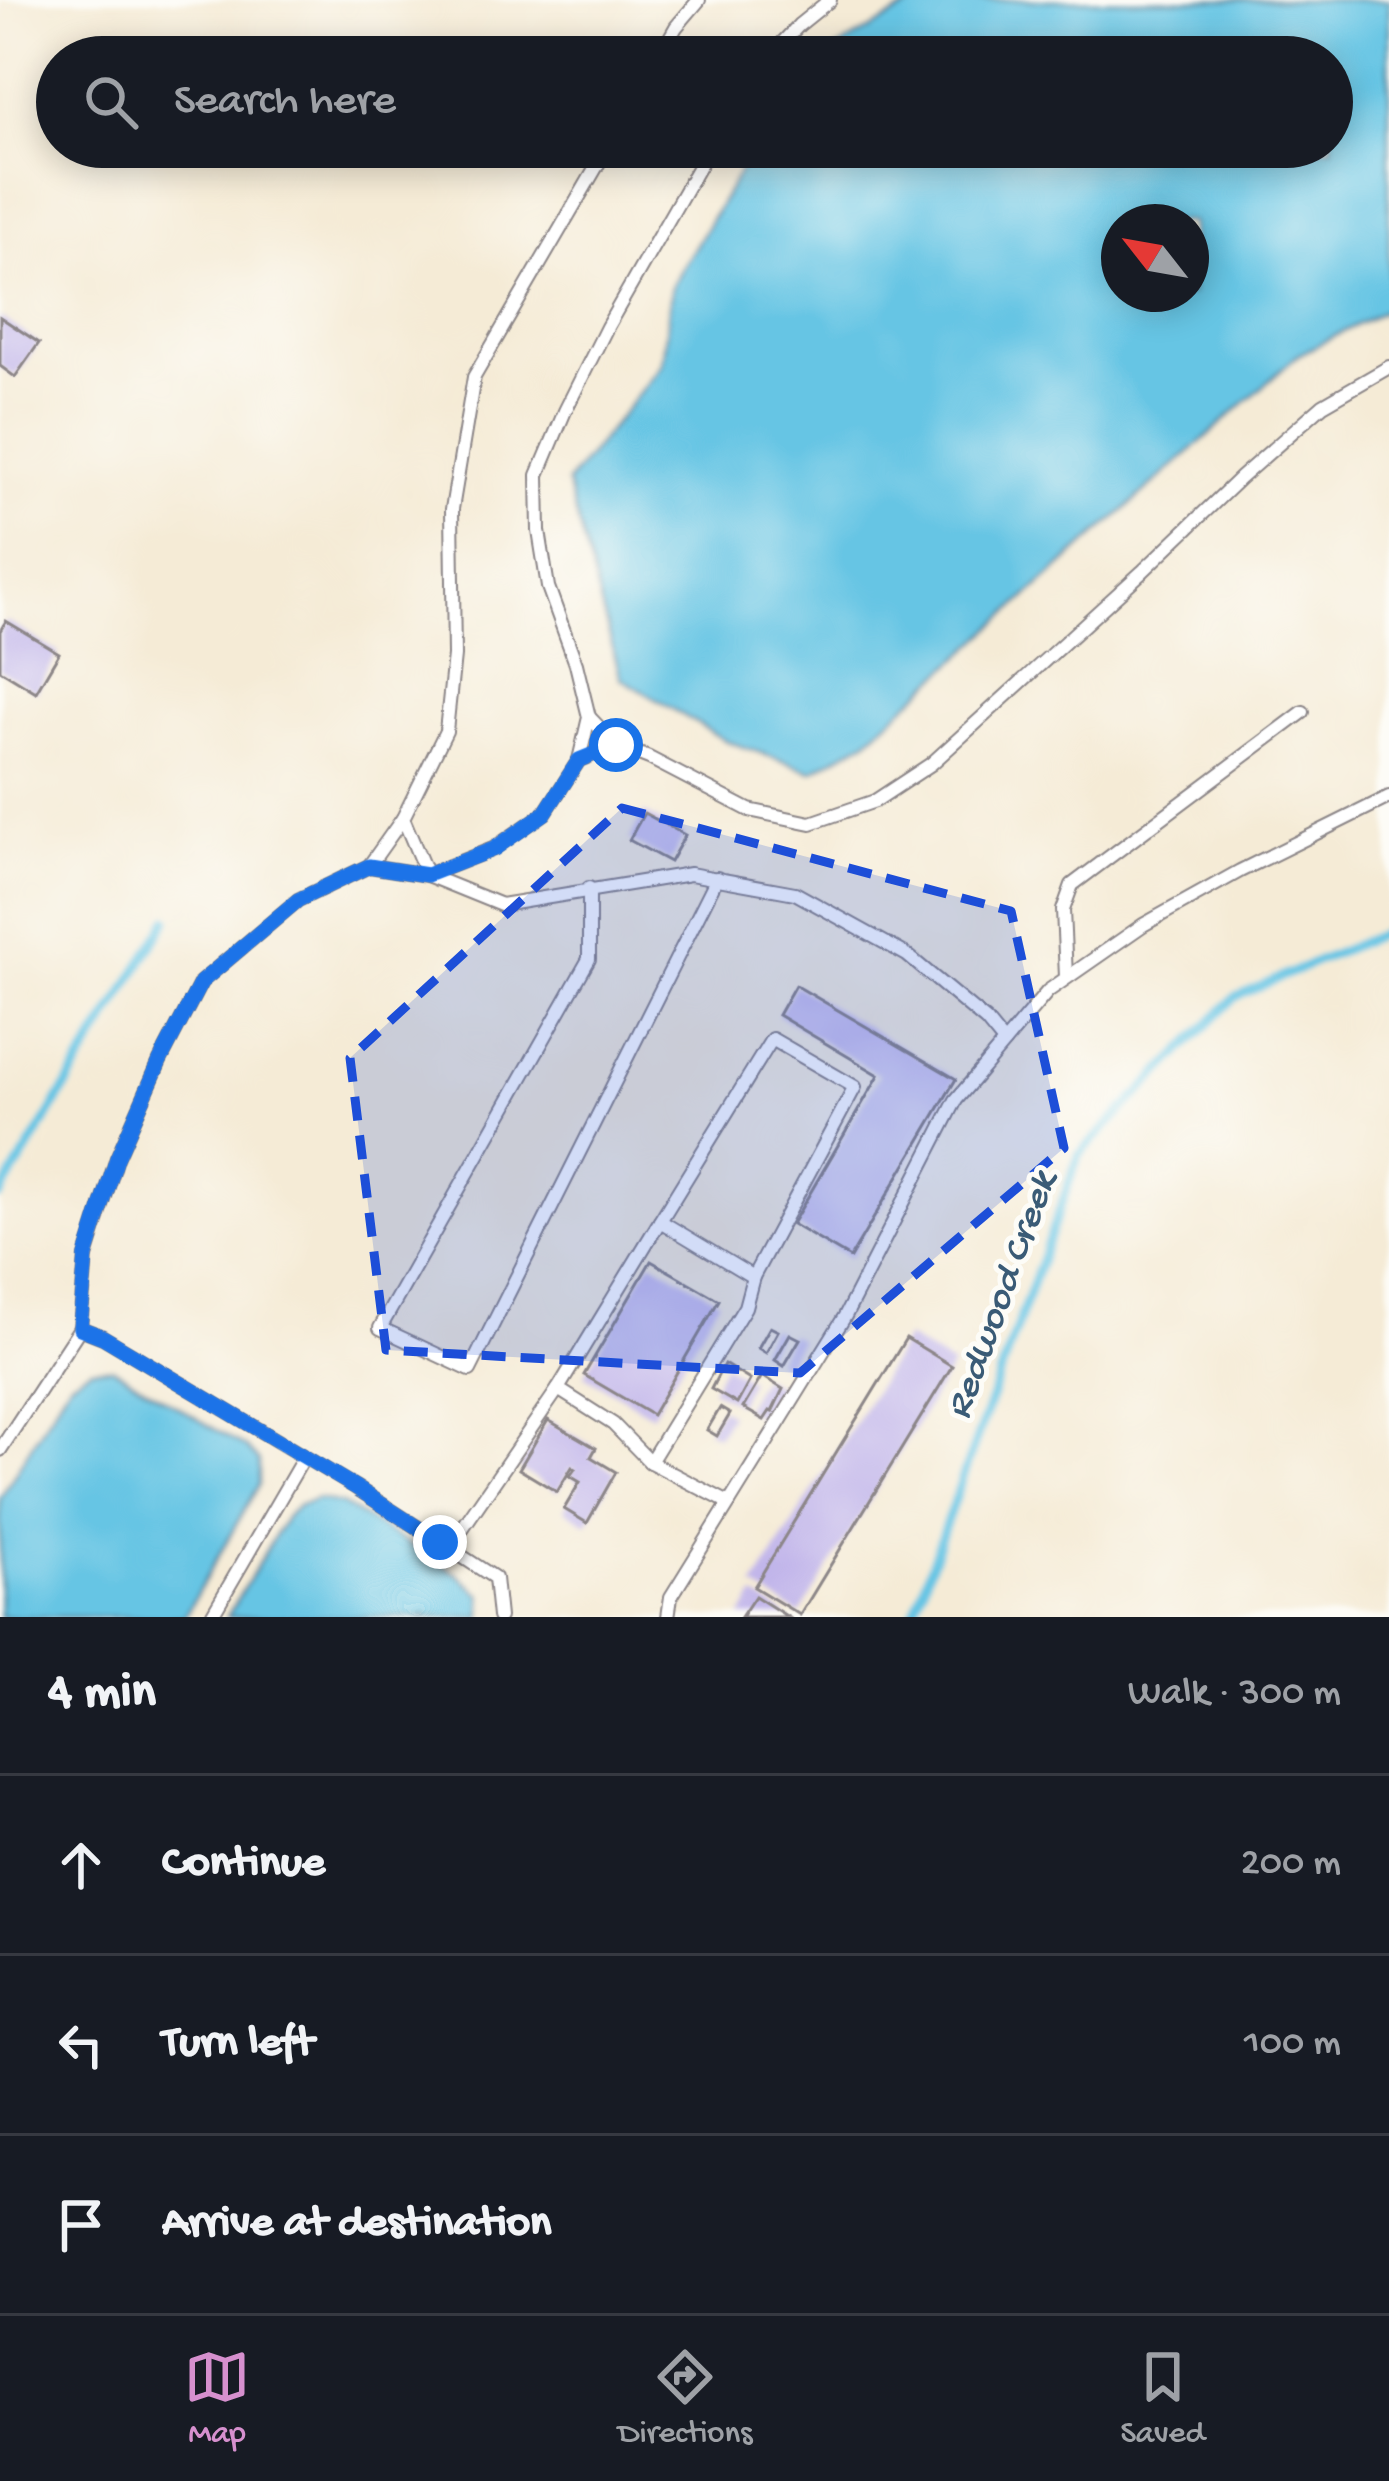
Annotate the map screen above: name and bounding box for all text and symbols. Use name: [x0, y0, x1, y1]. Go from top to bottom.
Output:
search box: [36, 36, 1353, 168]
icon: search: [78, 69, 144, 135]
text: Search here: [174, 76, 396, 129]
north arrow: [1101, 204, 1209, 312]
route start: [589, 718, 643, 772]
water label: Redwood Creek: [938, 1164, 1071, 1426]
route end: [413, 1515, 467, 1569]
text: 4 min: [48, 1665, 156, 1725]
text: Walk · 300 m: [1128, 1672, 1341, 1718]
icon: ahead: [48, 1832, 114, 1898]
text: Continue: [162, 1838, 325, 1891]
text: 200 m: [1241, 1842, 1341, 1888]
icon: left: [48, 2012, 114, 2078]
text: Turn left: [162, 2018, 314, 2071]
text: 100 m: [1244, 2022, 1341, 2068]
icon: arrive: [48, 2192, 114, 2258]
text: Arrive at destination: [162, 2198, 551, 2251]
tab: Map: [184, 2344, 250, 2454]
tab: Directions: [618, 2344, 752, 2454]
tab: Saved: [1120, 2344, 1205, 2454]

